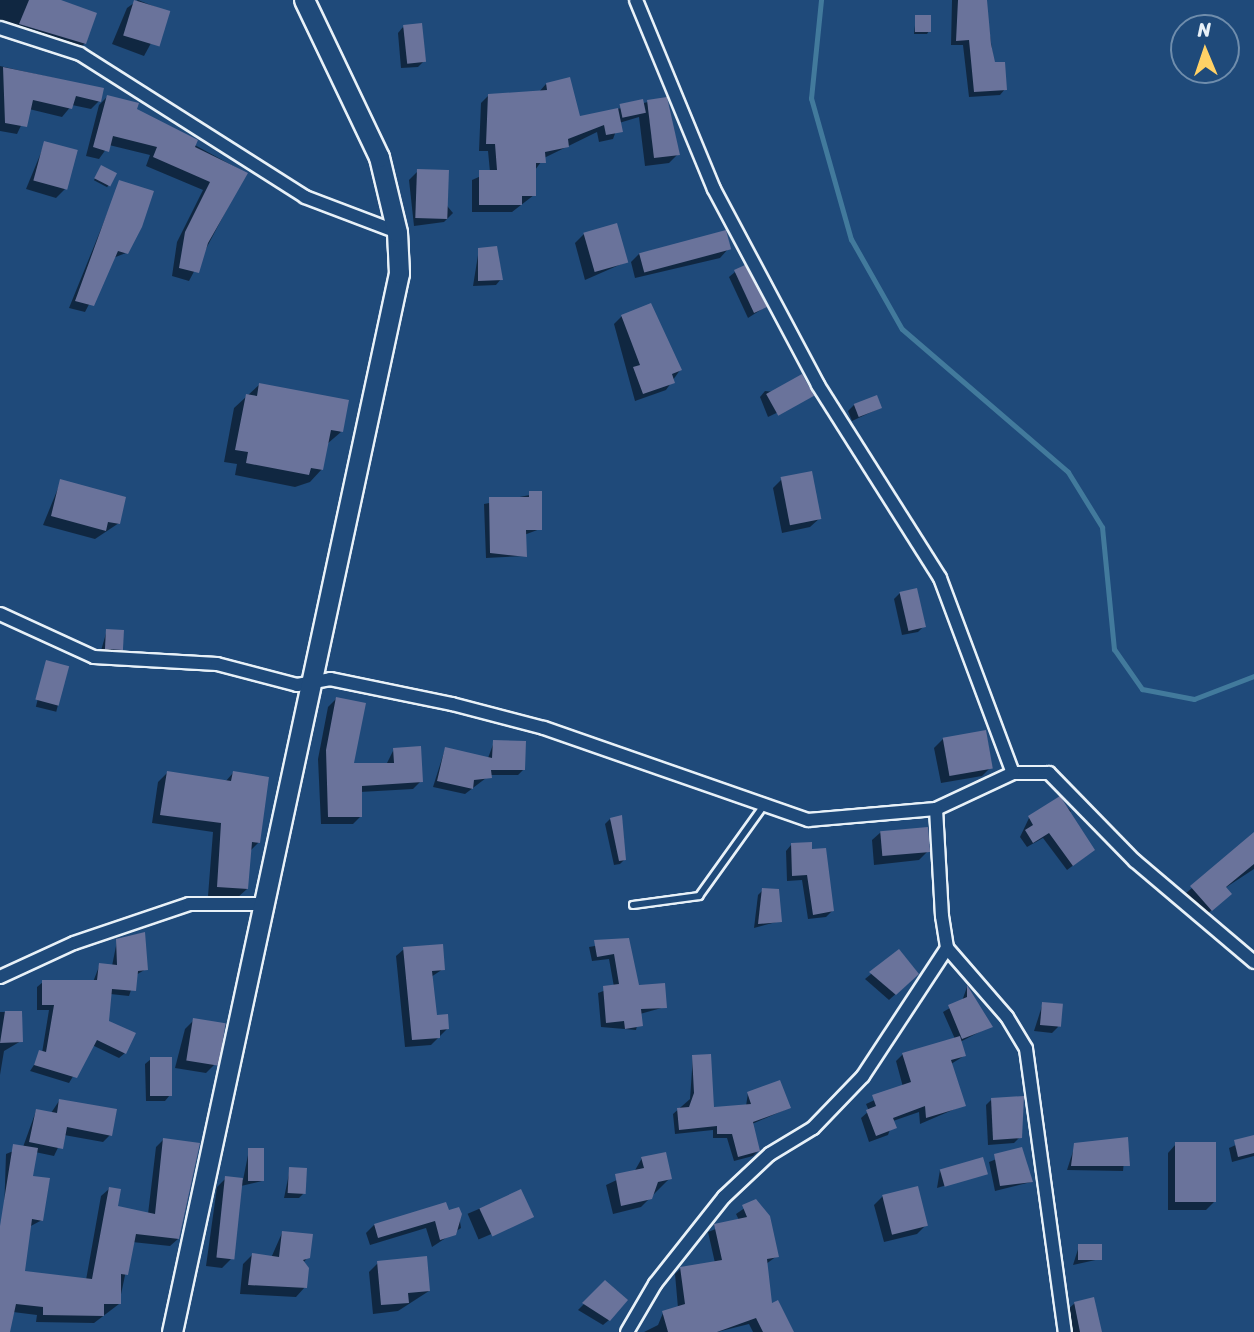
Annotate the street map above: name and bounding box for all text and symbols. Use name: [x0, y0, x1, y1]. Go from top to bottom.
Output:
text: N: [1197, 13, 1211, 46]
north arrow: [1170, 14, 1240, 84]

